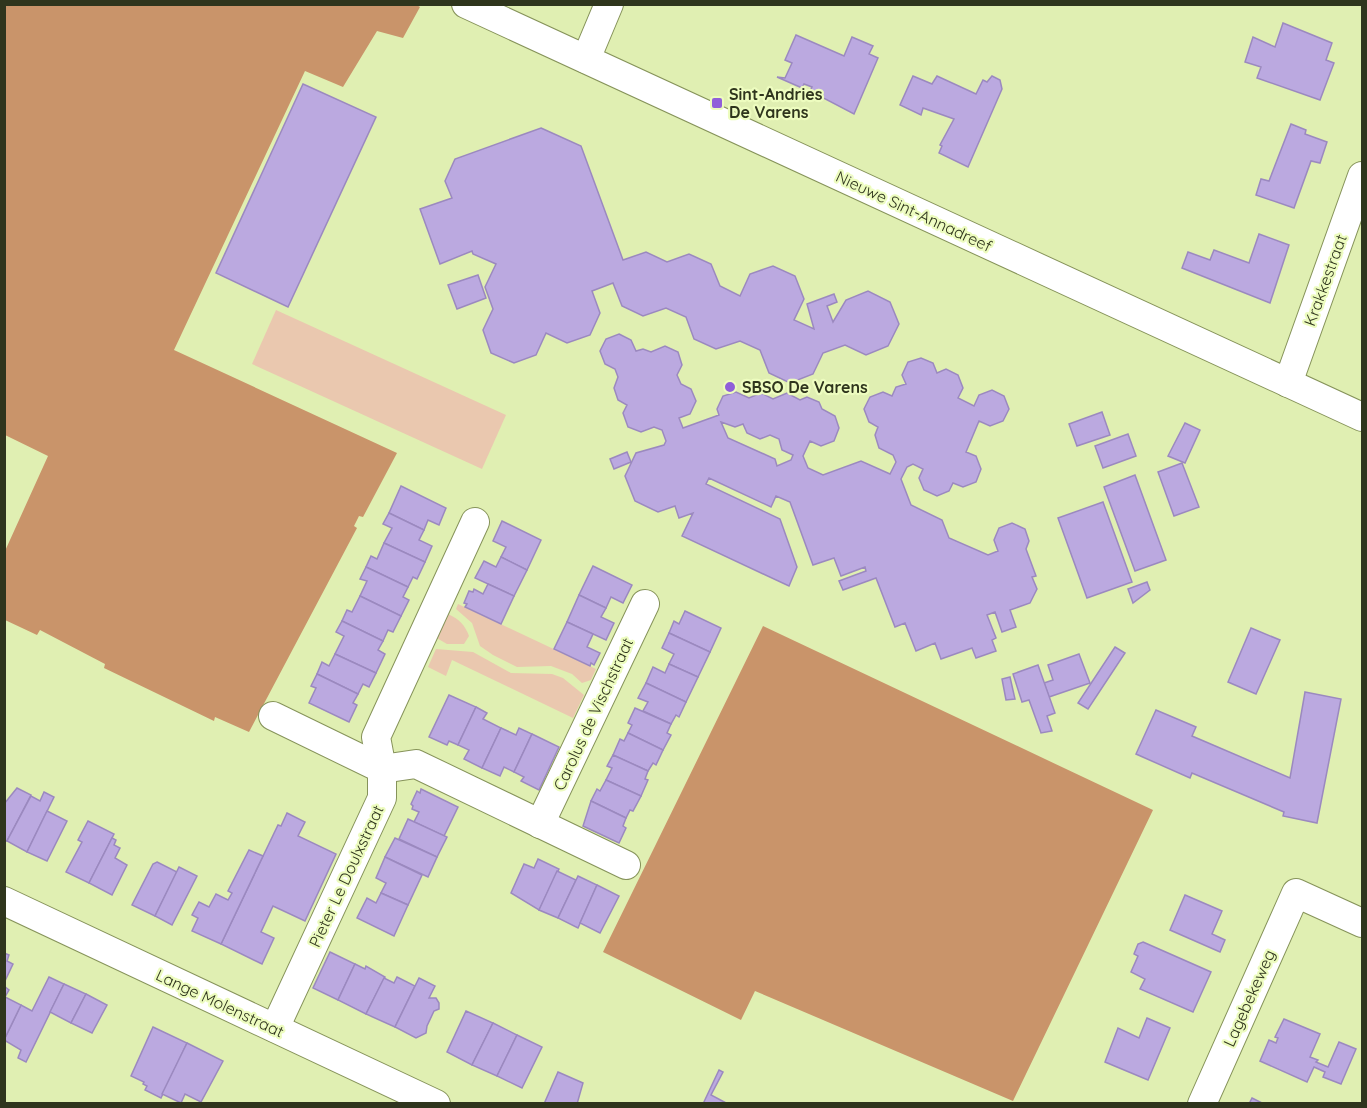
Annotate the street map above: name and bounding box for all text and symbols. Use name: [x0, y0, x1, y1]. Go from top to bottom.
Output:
place label: Sint-Andries De Varens: [729, 84, 823, 122]
marker: Sint-Andries De Varens: [710, 96, 724, 110]
street label: Nieuwe Sint-Annadreef: [833, 166, 995, 256]
street label: Krakkestraat: [1299, 232, 1351, 328]
place label: SBSO De Varens: [742, 377, 868, 397]
marker: SBSO De Varens: [723, 380, 737, 394]
street label: Carolus de Vischstraat: [549, 634, 637, 794]
street label: Pieter Le Doulxstraat: [304, 802, 388, 950]
street label: Lagebekeweg: [1219, 946, 1279, 1050]
street label: Lange Molenstraat: [153, 965, 287, 1041]

